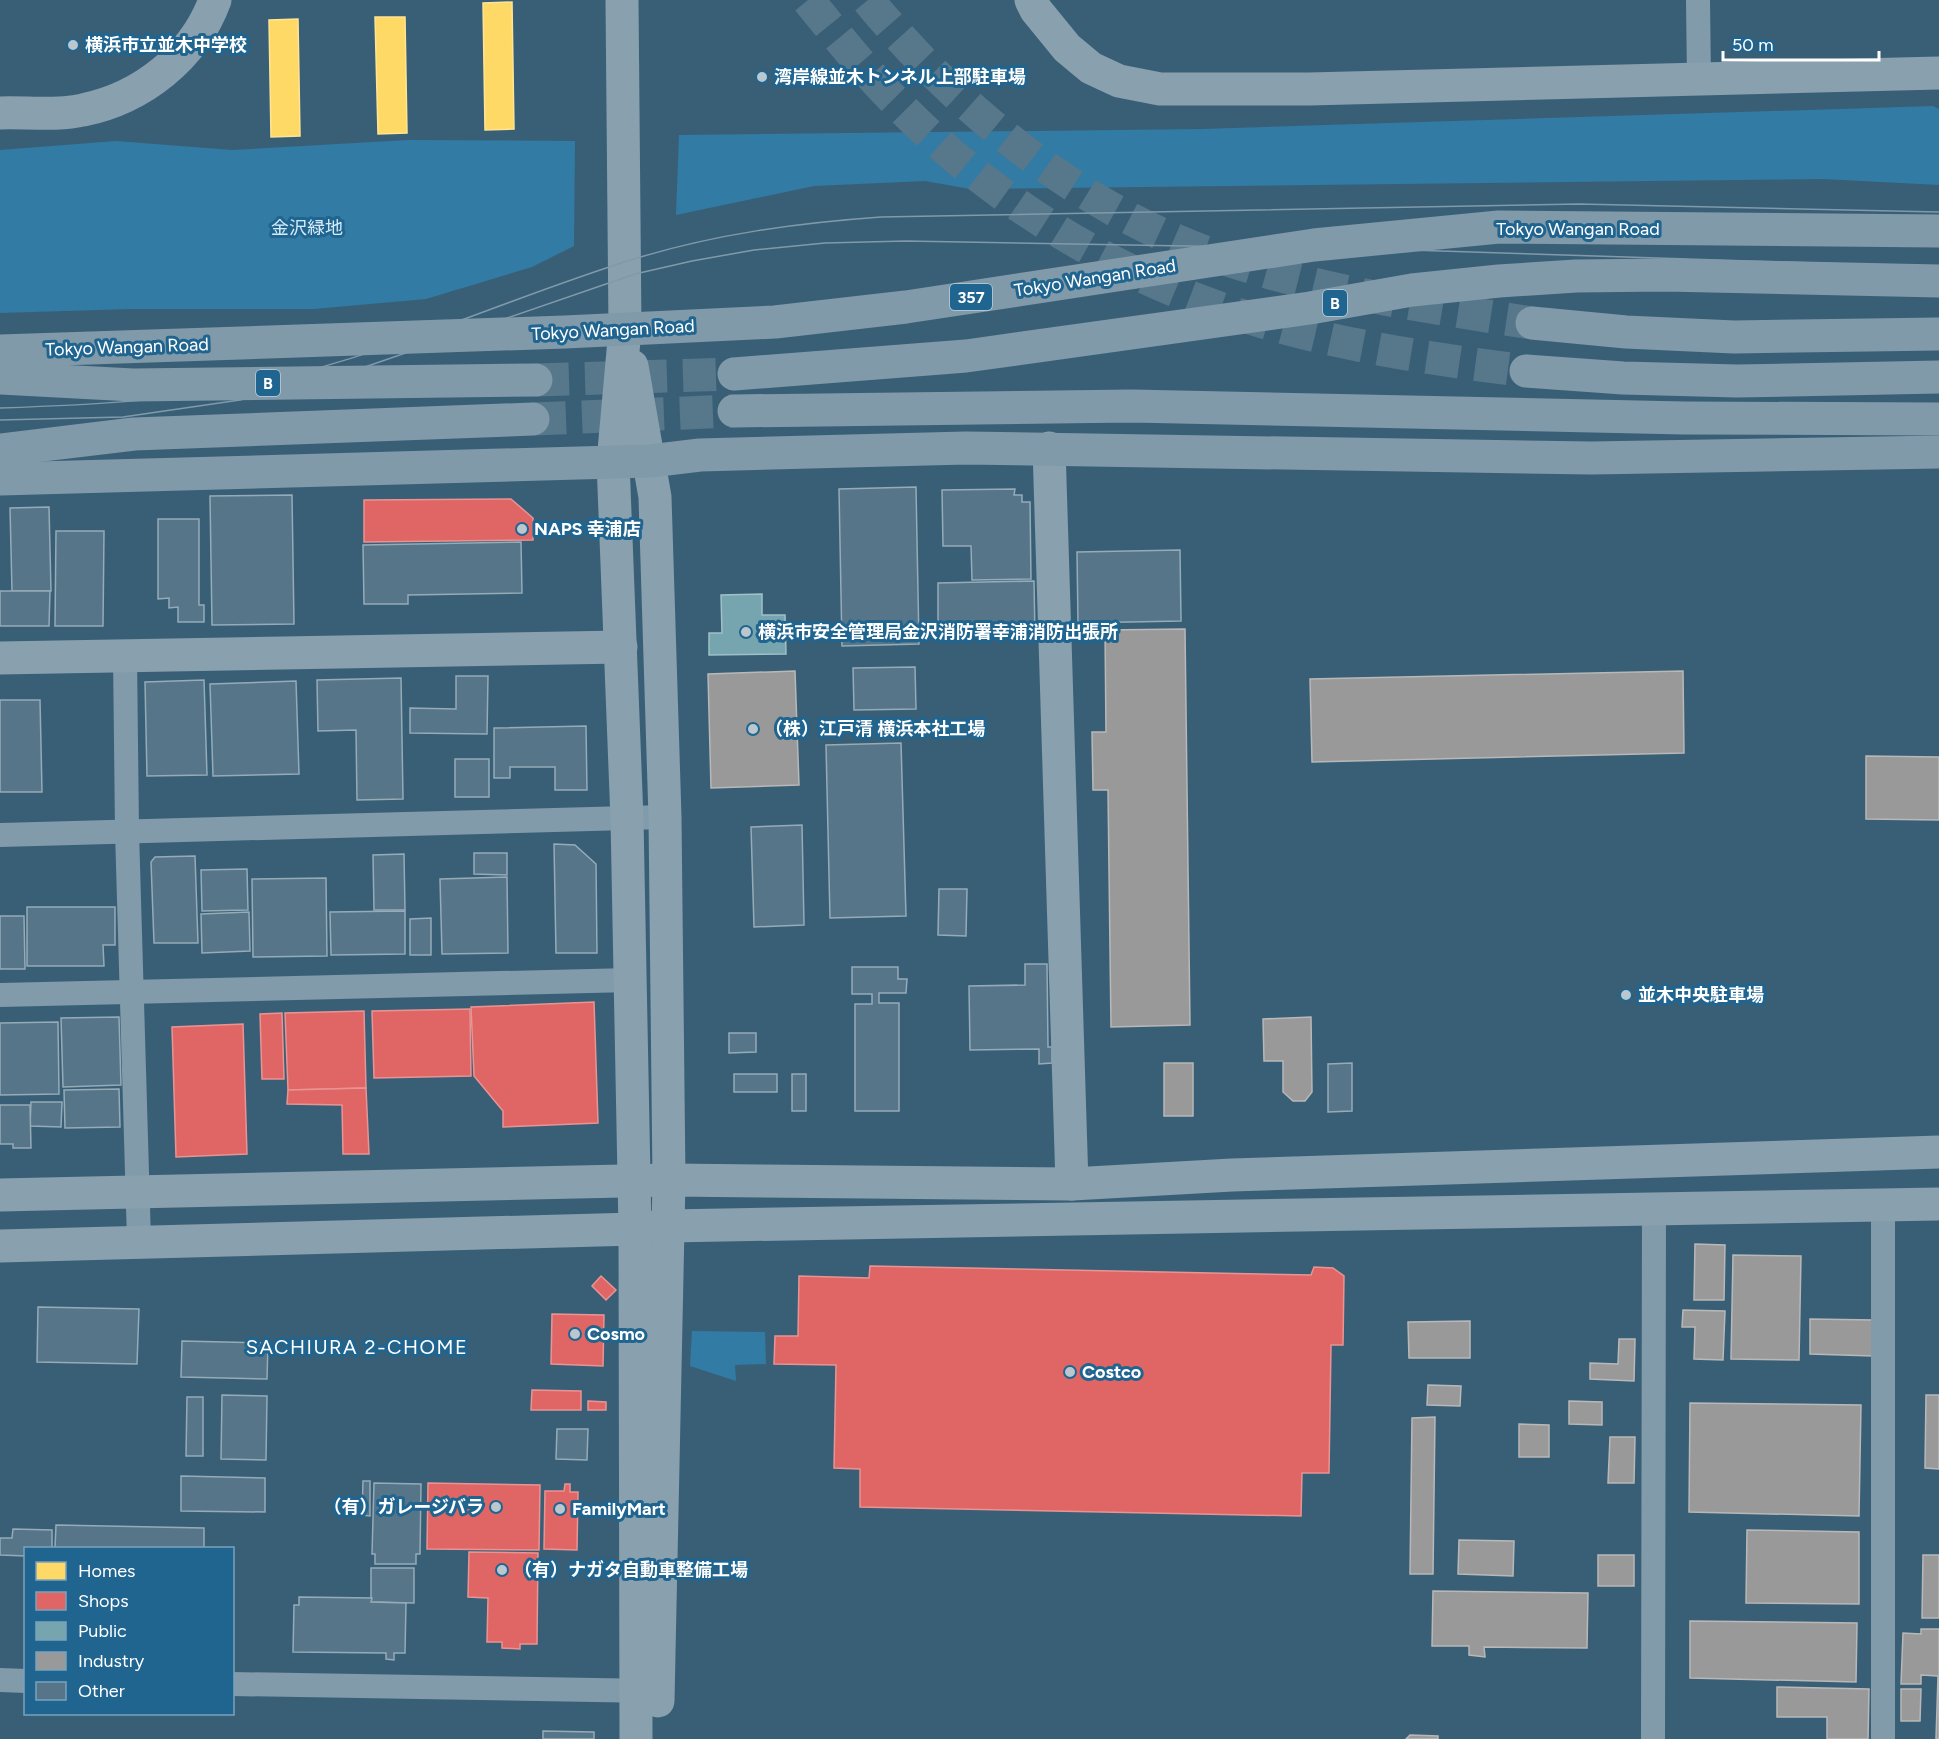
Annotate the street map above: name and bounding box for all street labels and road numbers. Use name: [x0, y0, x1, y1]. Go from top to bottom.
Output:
street label: Tokyo Wangan Road: [1496, 218, 1660, 240]
street label: Tokyo Wangan Road: [1012, 254, 1178, 302]
road number: 357: [950, 284, 992, 310]
road number: B: [1323, 290, 1347, 316]
street label: Tokyo Wangan Road: [531, 315, 695, 345]
street label: Tokyo Wangan Road: [45, 333, 209, 361]
road number: B: [256, 370, 280, 396]

